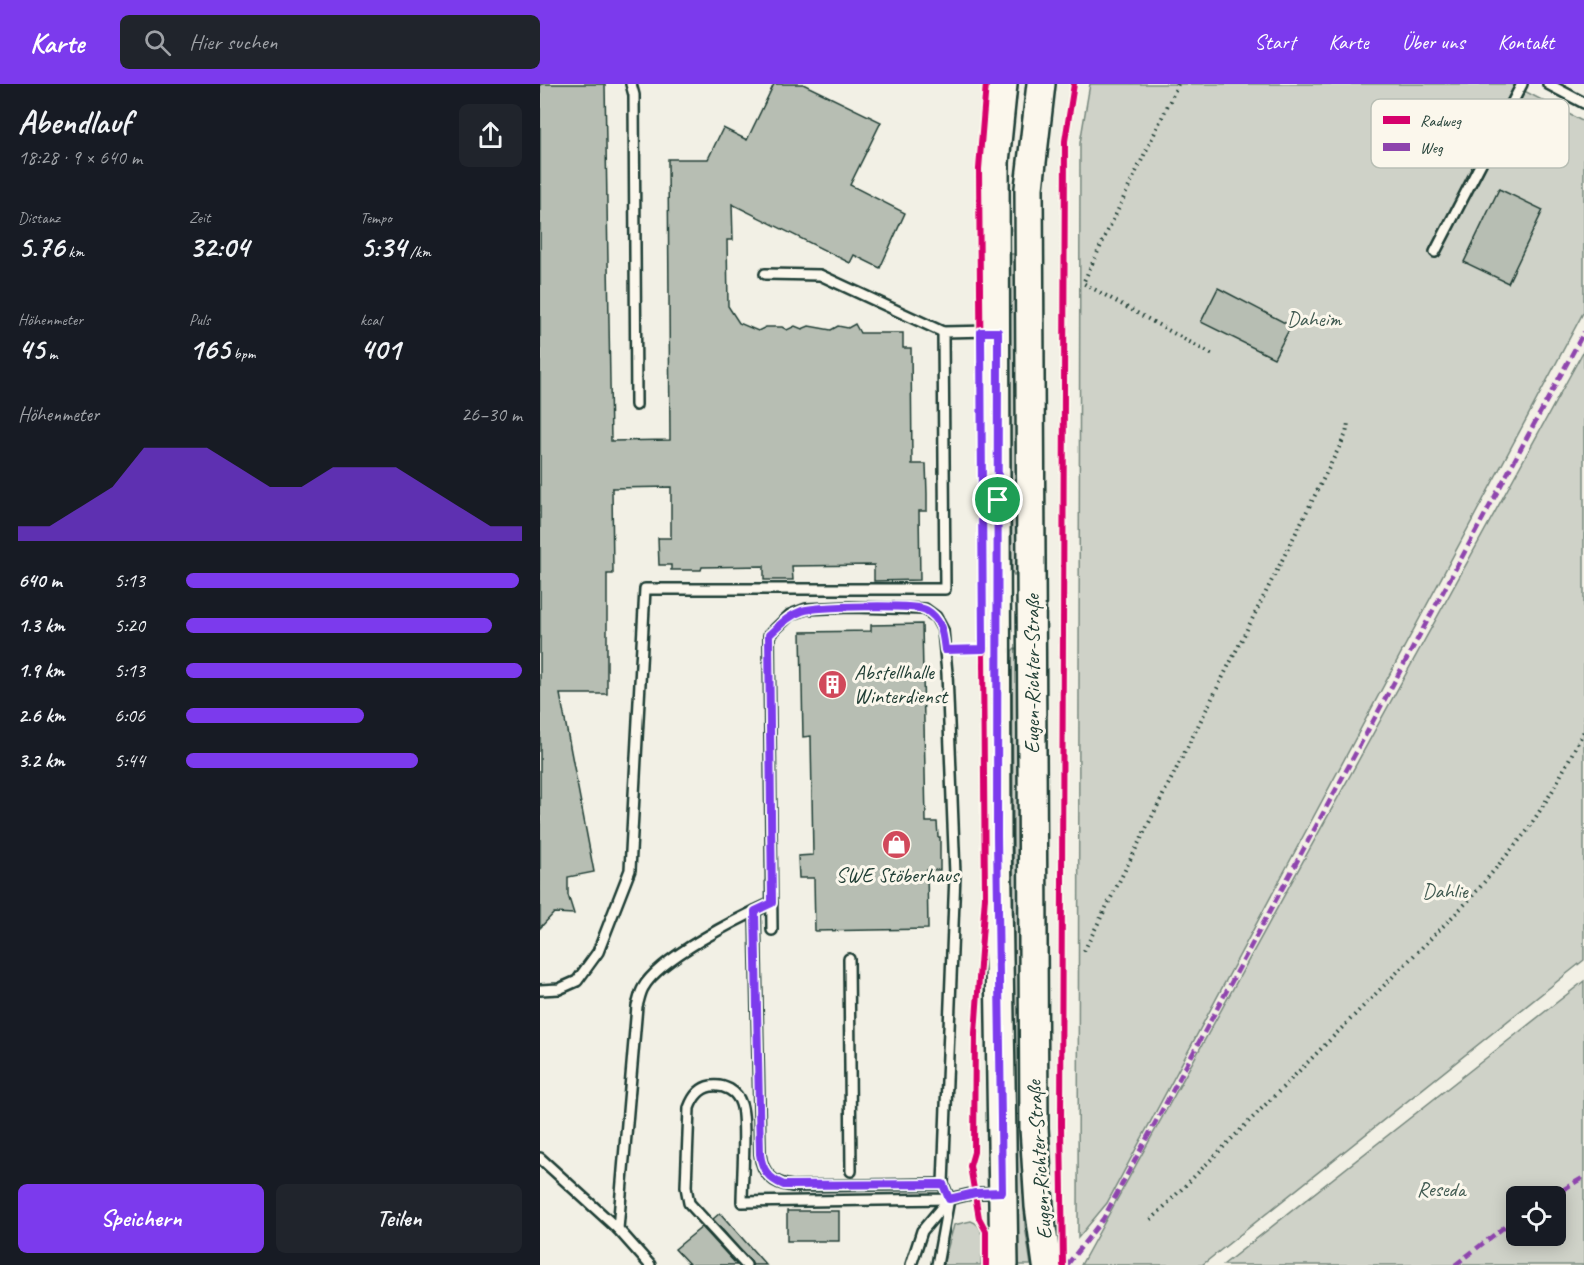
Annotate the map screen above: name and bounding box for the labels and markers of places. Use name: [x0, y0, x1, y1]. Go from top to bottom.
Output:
pin: [972, 474, 1023, 525]
place label: Abstellhalle Winterdienst: [854, 659, 949, 709]
building icon: Abstellhalle Winterdienst: [817, 668, 849, 700]
shop icon: SWE Stöberhaus: [881, 828, 913, 860]
place label: SWE Stöberhaus: [836, 862, 960, 888]

